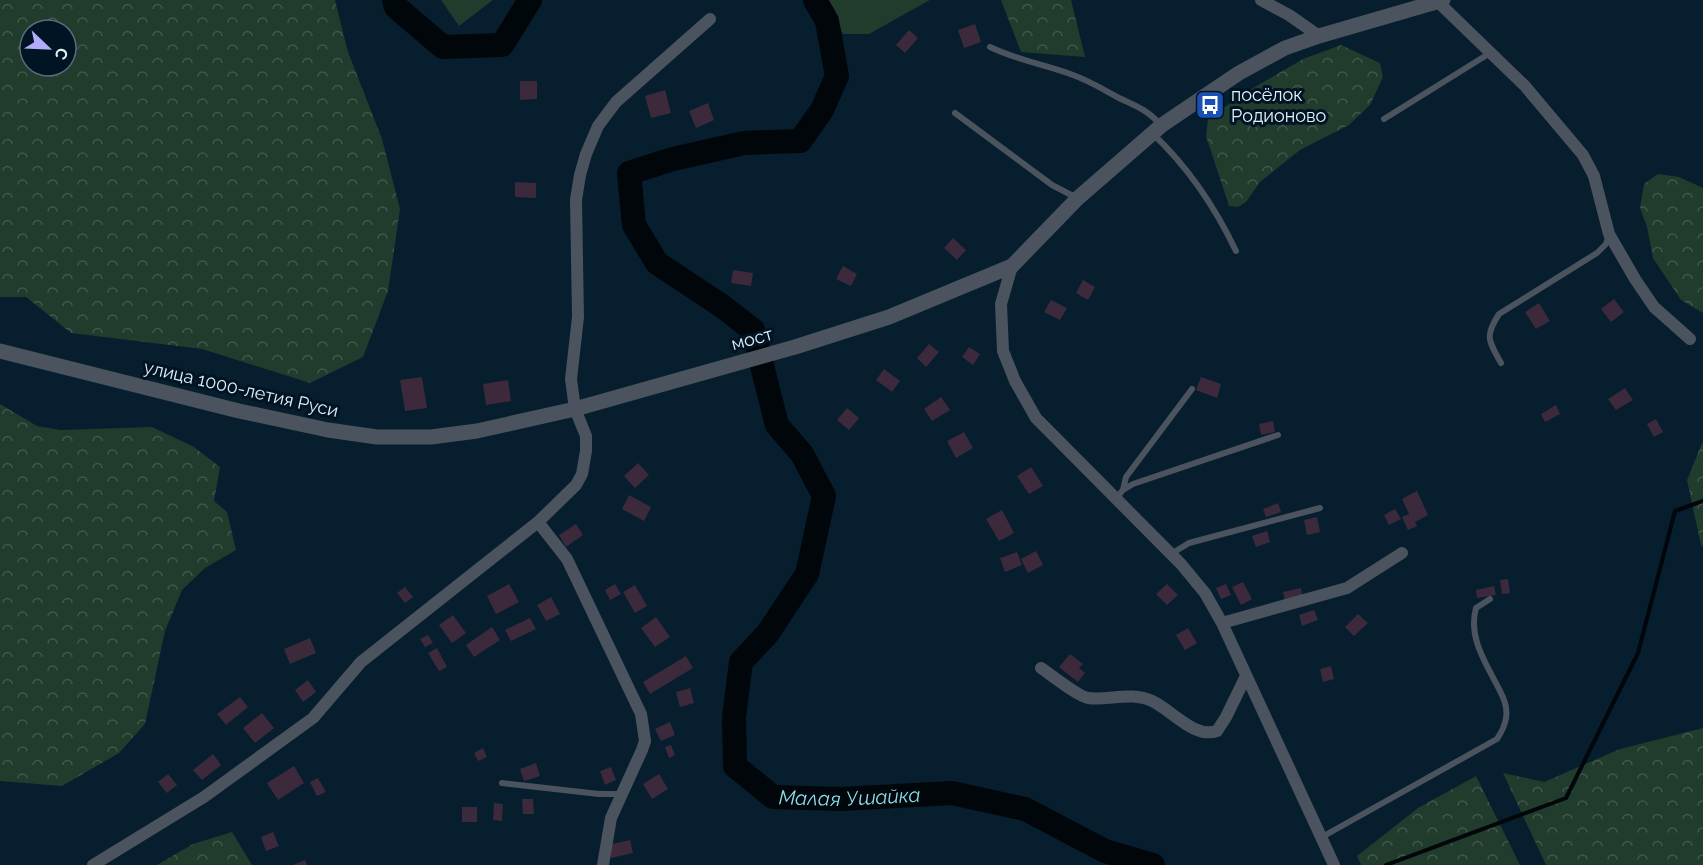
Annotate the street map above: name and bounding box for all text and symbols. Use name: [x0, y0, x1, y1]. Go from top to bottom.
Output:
north arrow: [18, 18, 78, 78]
text: С: [50, 45, 72, 62]
place label: посёлок Родионово: [1231, 84, 1327, 126]
bus stop icon: посёлок Родионово: [1194, 89, 1226, 121]
street label: мост: [729, 323, 775, 354]
street label: улица 1000-летия Руси: [142, 356, 340, 421]
water label: Малая Ушайка: [778, 783, 921, 811]

